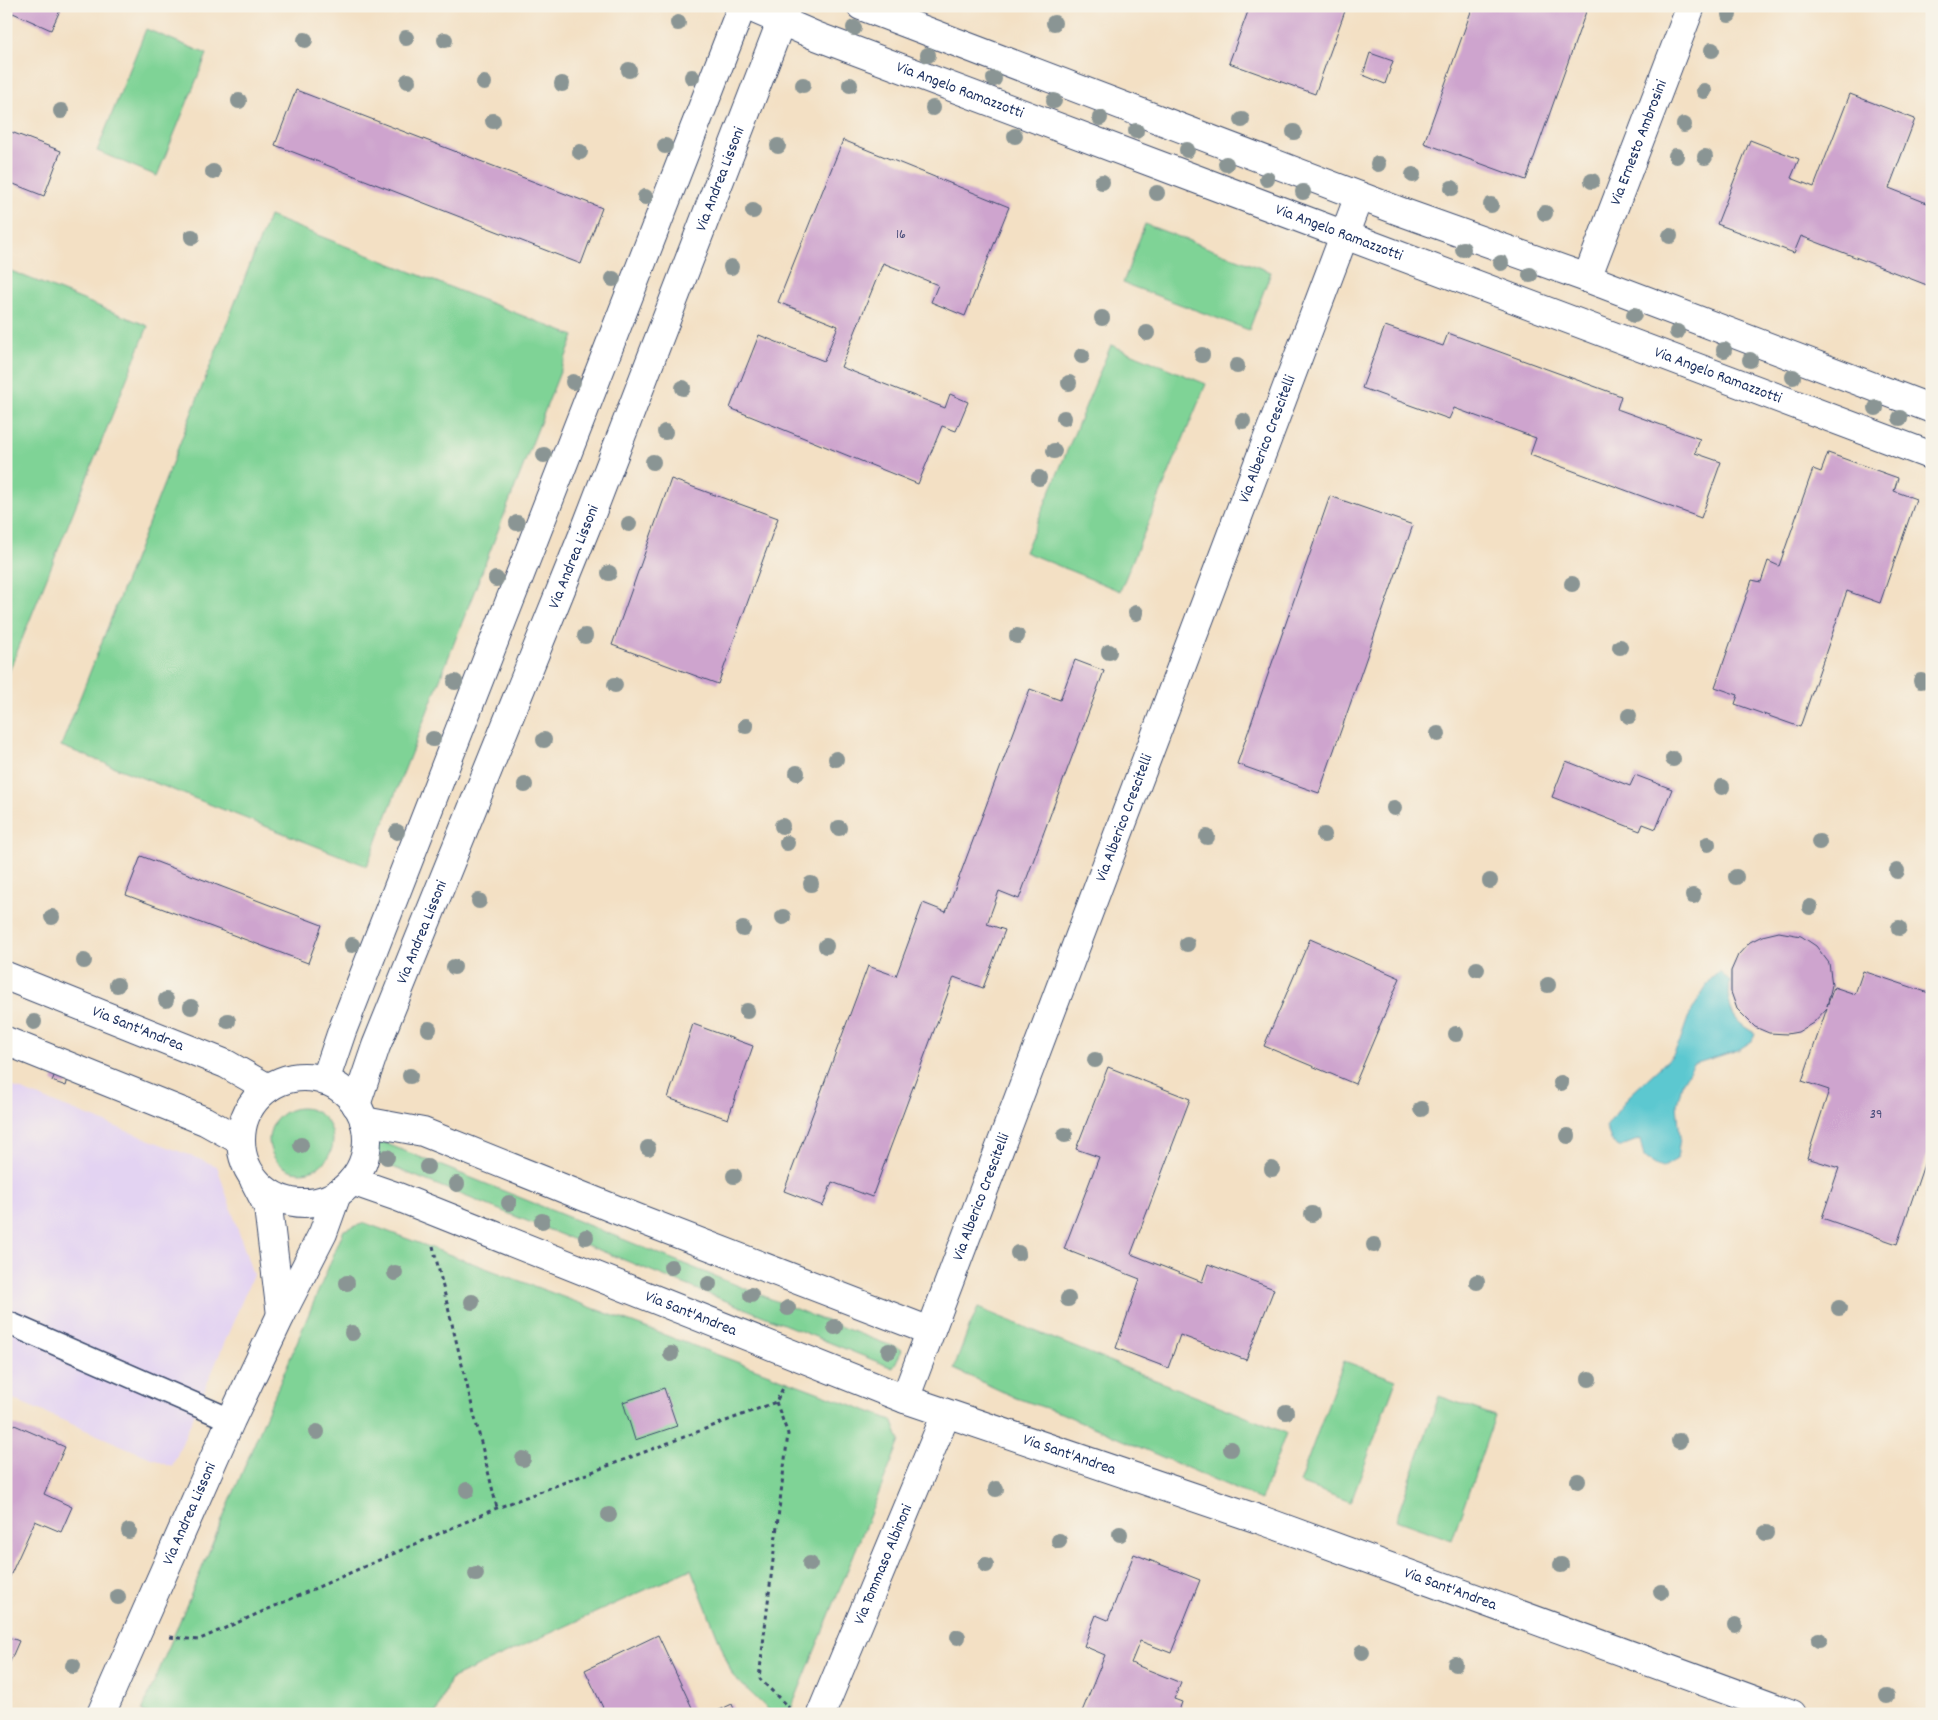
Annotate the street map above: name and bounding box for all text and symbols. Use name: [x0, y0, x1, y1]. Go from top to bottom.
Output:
street label: Via Angelo Ramazzotti: [893, 56, 1027, 125]
street label: Via Ernesto Ambrosini: [1604, 76, 1673, 209]
street label: Via Andrea Lissoni: [690, 124, 751, 235]
street label: Via Angelo Ramazzotti: [1272, 198, 1406, 267]
house number: 16: [896, 225, 906, 245]
street label: Via Angelo Ramazzotti: [1651, 341, 1785, 410]
street label: Via Alberico Crescitelli: [1233, 372, 1302, 506]
street label: Via Andrea Lissoni: [543, 502, 605, 612]
street label: Via Alberico Crescitelli: [1090, 751, 1159, 885]
street label: Via Andrea Lissoni: [391, 877, 453, 988]
street label: Via Sant'Andrea: [89, 1000, 188, 1058]
house number: 39: [1870, 1105, 1882, 1125]
street label: Via Alberico Crescitelli: [947, 1130, 1016, 1264]
street label: Via Sant'Andrea: [642, 1285, 741, 1343]
street label: Via Sant'Andrea: [1020, 1428, 1119, 1481]
street label: Via Andrea Lissoni: [157, 1459, 222, 1569]
street label: Via Tommaso Albinoni: [848, 1501, 919, 1628]
street label: Via Sant'Andrea: [1401, 1562, 1500, 1617]

